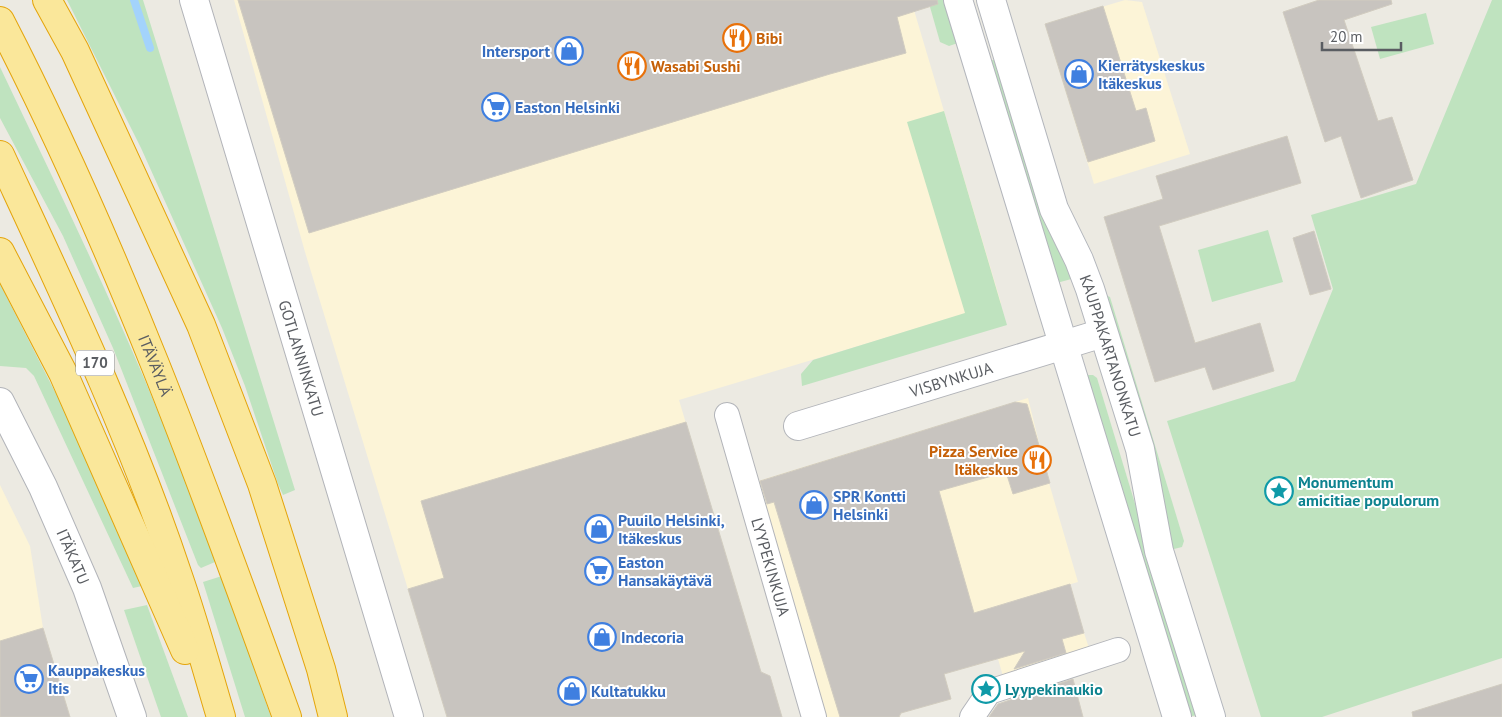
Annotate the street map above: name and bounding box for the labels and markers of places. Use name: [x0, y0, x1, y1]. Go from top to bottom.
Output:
restaurant icon: Bibi: [722, 23, 752, 53]
place label: Bibi: [756, 28, 783, 48]
shop icon: Intersport: [554, 36, 584, 66]
place label: Intersport: [482, 41, 550, 61]
restaurant icon: Wasabi Sushi: [617, 51, 647, 81]
place label: Kierrätyskeskus Itäkeskus: [1098, 55, 1205, 93]
place label: Wasabi Sushi: [651, 56, 740, 76]
shop icon: Kierrätyskeskus Itäkeskus: [1064, 59, 1094, 89]
supermarket icon: Easton Helsinki: [481, 92, 511, 122]
place label: Easton Helsinki: [515, 97, 620, 117]
place label: Pizza Service Itäkeskus: [929, 441, 1018, 479]
restaurant icon: Pizza Service Itäkeskus: [1022, 445, 1052, 475]
place label: Monumentum amicitiae populorum: [1298, 472, 1439, 510]
place icon: Monumentum amicitiae populorum: [1264, 476, 1294, 506]
place label: SPR Kontti Helsinki: [833, 486, 906, 524]
shop icon: SPR Kontti Helsinki: [799, 490, 829, 520]
place label: Puuilo Helsinki, Itäkeskus: [618, 510, 725, 548]
shop icon: Puuilo Helsinki, Itäkeskus: [584, 514, 614, 544]
place label: Easton Hansakäytävä: [618, 552, 712, 590]
supermarket icon: Easton Hansakäytävä: [584, 556, 614, 586]
shop icon: Indecoria: [587, 622, 617, 652]
place label: Indecoria: [621, 627, 684, 647]
place label: Kauppakeskus Itis: [48, 660, 145, 698]
supermarket icon: Kauppakeskus Itis: [14, 664, 44, 694]
place icon: Lyypekinaukio: [971, 674, 1001, 704]
shop icon: Kultatukku: [557, 676, 587, 706]
place label: Lyypekinaukio: [1005, 679, 1103, 699]
place label: Kultatukku: [591, 681, 666, 701]

